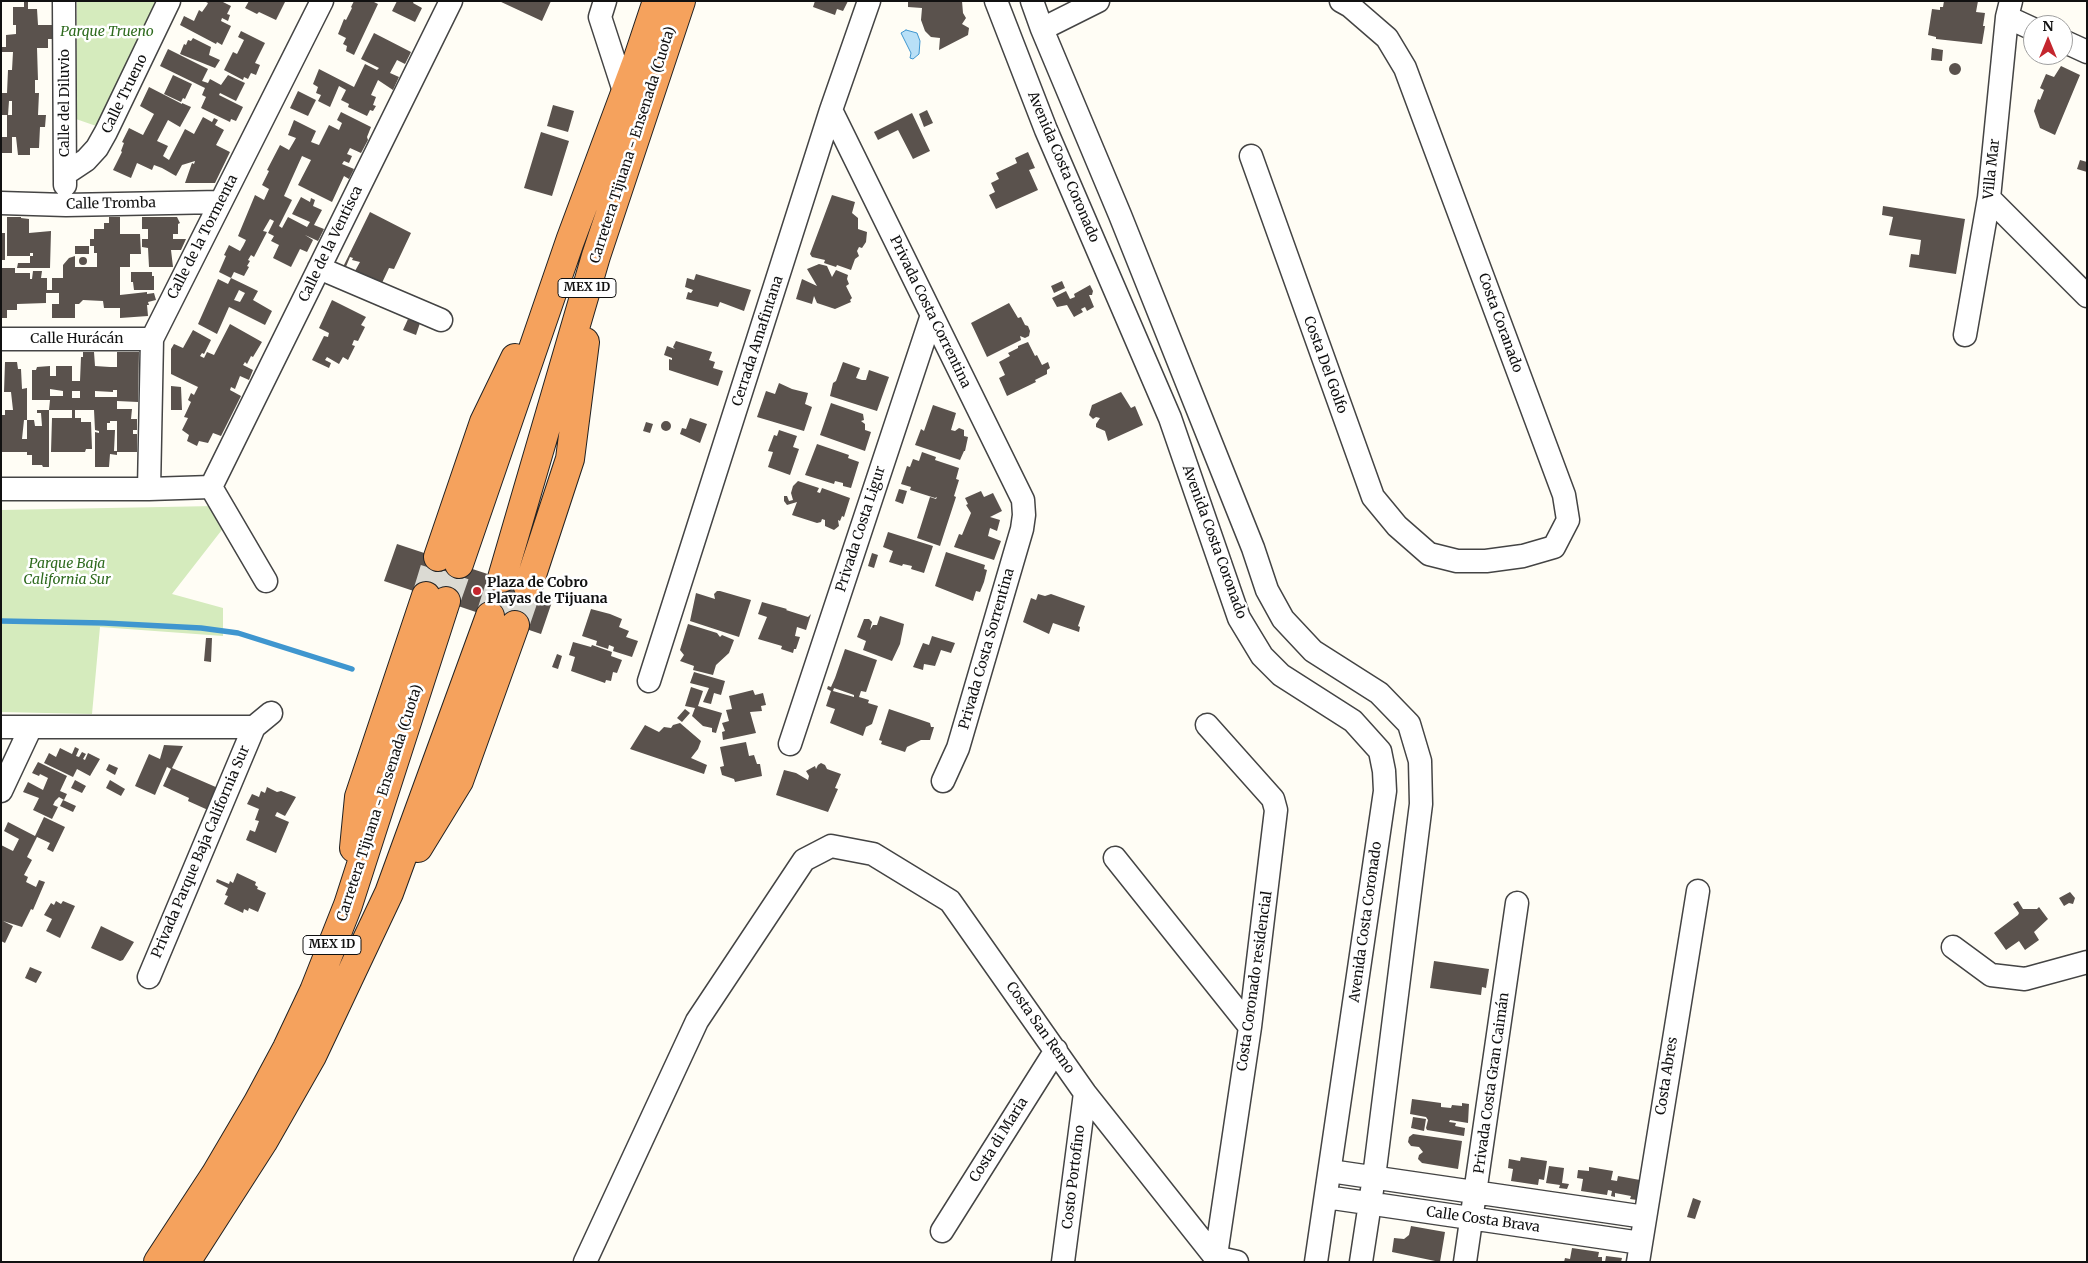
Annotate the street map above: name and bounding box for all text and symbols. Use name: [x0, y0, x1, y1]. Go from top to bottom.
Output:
north arrow: [2023, 15, 2073, 65]
text: N: [2042, 17, 2054, 35]
park label: Parque Trueno: [60, 24, 154, 40]
street label: Carretera Tijuana - Ensenada (Cuota): [587, 24, 679, 266]
street label: Calle del Diluvio: [57, 49, 73, 157]
street label: Calle Trueno: [99, 52, 151, 136]
street label: Avenida Costa Coronado: [1024, 89, 1102, 245]
street label: Villa Mar: [1980, 138, 2004, 200]
street label: Calle de la Tormenta: [164, 172, 242, 302]
street label: Calle de la Ventisca: [296, 183, 366, 305]
street label: Calle Tromba: [66, 195, 156, 213]
street label: Privada Costa Correntina: [886, 233, 974, 391]
street label: Costa Coranado: [1474, 271, 1526, 375]
street label: Cerrada Amafintana: [729, 274, 787, 408]
road number: MEX 1D: [558, 278, 616, 298]
street label: Costa Del Golfo: [1300, 314, 1350, 416]
street label: Calle Hurácán: [30, 331, 124, 347]
street label: Avenida Costa Coronado: [1178, 463, 1250, 621]
street label: Privada Costa Ligur: [833, 464, 889, 594]
park label: Parque Baja California Sur: [23, 556, 111, 588]
street label: Privada Costa Sorrentina: [956, 566, 1018, 732]
place label: Plaza de Cobro Playas de Tijuana: [487, 575, 607, 608]
marker: Plaza de Cobro Playas de Tijuana: [471, 585, 483, 597]
street label: Carretera Tijuana - Ensenada (Cuota): [334, 682, 426, 924]
street label: Privada Parque Baja California Sur: [148, 743, 254, 961]
street label: Avenida Costa Coronado: [1346, 840, 1386, 1004]
street label: Costa Coronado residencial: [1234, 890, 1276, 1072]
road number: MEX 1D: [303, 936, 361, 954]
street label: Costa San Remo: [1002, 979, 1078, 1077]
street label: Privada Costa Gran Caimán: [1471, 991, 1513, 1175]
street label: Costa Abres: [1653, 1036, 1681, 1116]
street label: Costa di Maria: [966, 1095, 1032, 1185]
street label: Costo Portofino: [1059, 1124, 1089, 1230]
street label: Calle Costa Brava: [1425, 1204, 1541, 1236]

